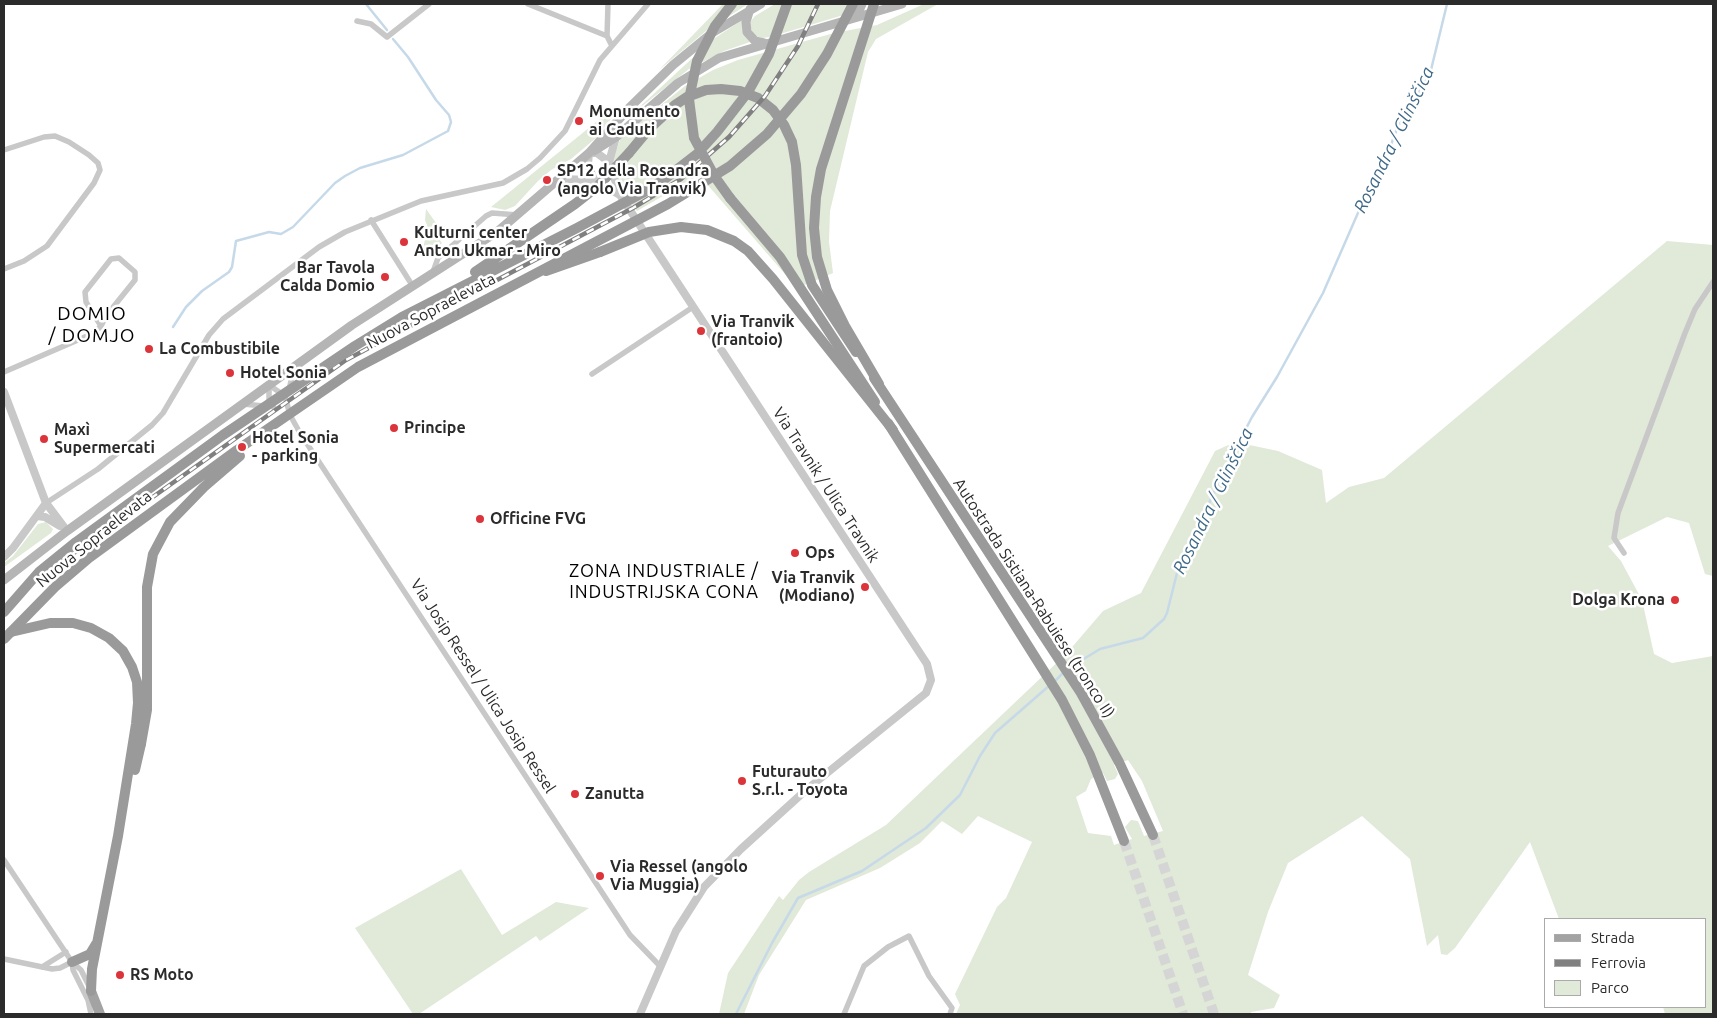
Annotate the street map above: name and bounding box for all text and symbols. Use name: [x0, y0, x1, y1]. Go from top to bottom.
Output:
water label: Rosandra / Glinščica: [1349, 64, 1439, 216]
place label: Monumento ai Caduti: [589, 102, 680, 140]
marker: Monumento ai Caduti: [573, 115, 585, 127]
place label: SP12 della Rosandra (angolo Via Tranvik): [557, 161, 709, 199]
marker: SP12 della Rosandra (angolo Via Tranvik): [541, 174, 553, 186]
place label: Kulturni center Anton Ukmar - Miro: [414, 223, 561, 261]
marker: Kulturni center Anton Ukmar - Miro: [398, 236, 410, 248]
place label: Bar Tavola Calda Domio: [280, 258, 375, 296]
street label: Nuova Sopraelevata: [363, 269, 499, 353]
marker: Bar Tavola Calda Domio: [379, 271, 391, 283]
district label: DOMIO / DOMJO: [48, 303, 136, 347]
place label: Via Tranvik (frantoio): [711, 312, 795, 350]
marker: Via Tranvik (frantoio): [695, 325, 707, 337]
place label: La Combustibile: [159, 339, 280, 359]
marker: La Combustibile: [143, 343, 155, 355]
place label: Hotel Sonia: [240, 363, 327, 383]
marker: Hotel Sonia: [224, 367, 236, 379]
street label: Via Travnik / Ulica Travnik: [769, 404, 883, 566]
place label: Principe: [404, 418, 466, 438]
place label: Maxì Supermercati: [54, 420, 155, 458]
marker: Principe: [388, 422, 400, 434]
water label: Rosandra / Glinščica: [1168, 425, 1258, 577]
place label: Hotel Sonia - parking: [252, 428, 339, 466]
marker: Maxì Supermercati: [38, 433, 50, 445]
marker: Hotel Sonia - parking: [236, 441, 248, 453]
street label: Autostrada Sistiana-Rabuiese (tronco II): [949, 475, 1119, 721]
street label: Nuova Sopraelevata: [32, 486, 156, 592]
place label: Officine FVG: [490, 509, 586, 529]
marker: Officine FVG: [474, 513, 486, 525]
place label: Ops: [805, 543, 835, 563]
marker: Ops: [789, 547, 801, 559]
district label: ZONA INDUSTRIALE / INDUSTRIJSKA CONA: [567, 560, 761, 602]
place label: Via Tranvik (Modiano): [771, 568, 855, 606]
street label: Via Josip Ressel / Ulica Josip Ressel: [406, 575, 560, 797]
marker: Via Tranvik (Modiano): [859, 581, 871, 593]
place label: Dolga Krona: [1572, 590, 1665, 610]
marker: Dolga Krona: [1669, 594, 1681, 606]
place label: Futurauto S.r.l. - Toyota: [752, 762, 848, 800]
marker: Futurauto S.r.l. - Toyota: [736, 775, 748, 787]
place label: Zanutta: [585, 784, 644, 804]
marker: Zanutta: [569, 788, 581, 800]
place label: Via Ressel (angolo Via Muggia): [610, 857, 748, 895]
marker: Via Ressel (angolo Via Muggia): [594, 870, 606, 882]
legend: [1544, 918, 1707, 1008]
text: Strada: [1591, 929, 1635, 946]
text: Ferrovia: [1591, 954, 1646, 971]
place label: RS Moto: [130, 965, 194, 985]
marker: RS Moto: [114, 969, 126, 981]
text: Parco: [1591, 979, 1629, 996]

